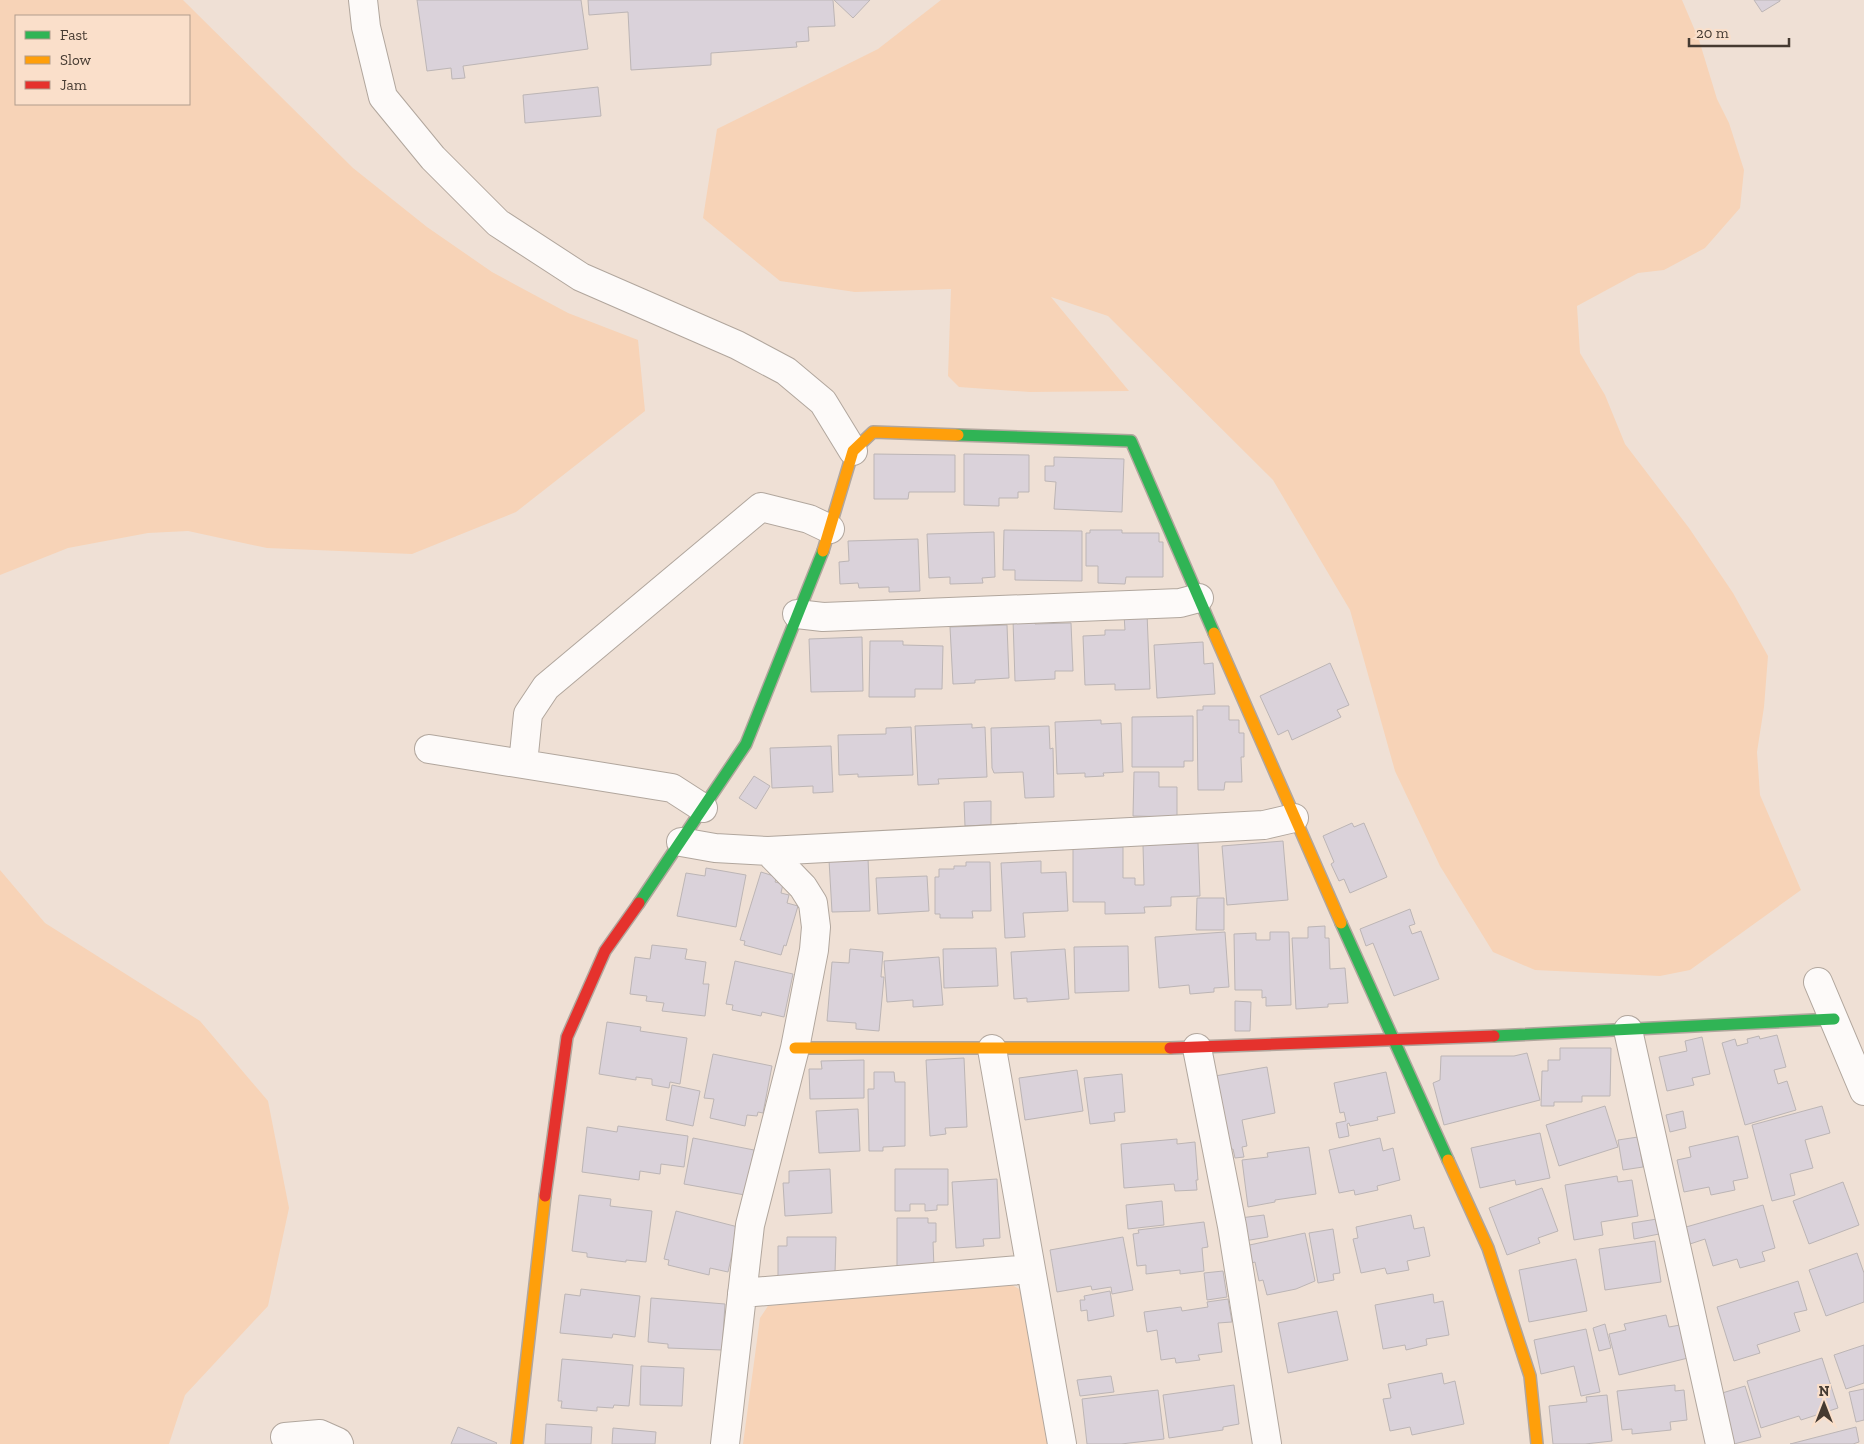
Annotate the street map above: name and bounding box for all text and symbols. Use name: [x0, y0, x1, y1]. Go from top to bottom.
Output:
legend: [15, 15, 190, 105]
scale bar: [1689, 15, 1789, 47]
text: 20 m: [1696, 24, 1729, 42]
text: Fast: [60, 26, 88, 44]
text: Slow: [60, 51, 92, 69]
text: Jam: [60, 76, 87, 94]
north arrow: [1799, 1379, 1849, 1429]
text: N: [1819, 1383, 1830, 1400]

